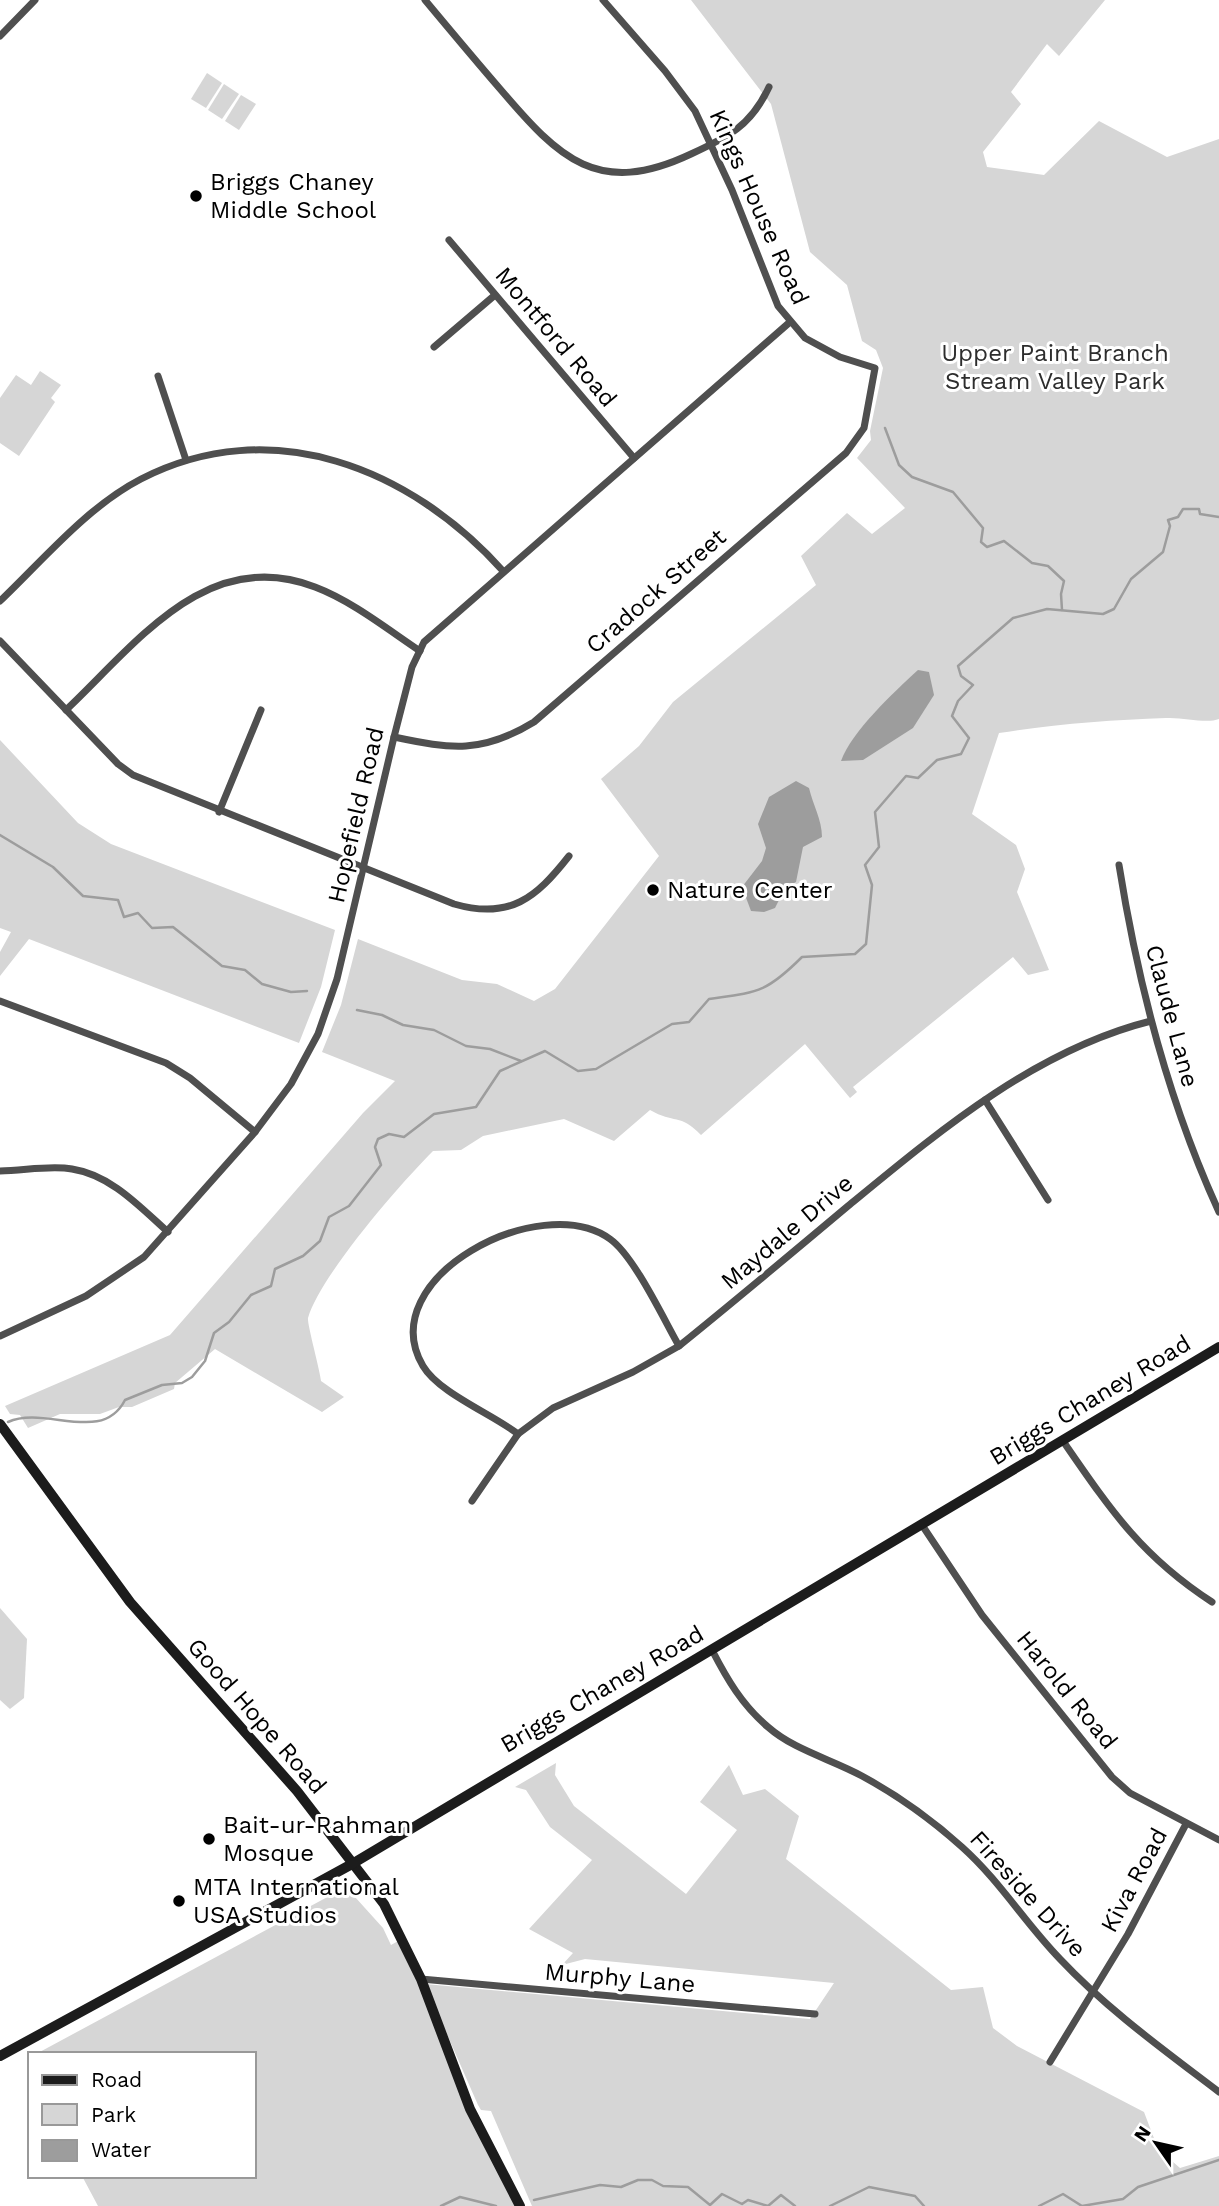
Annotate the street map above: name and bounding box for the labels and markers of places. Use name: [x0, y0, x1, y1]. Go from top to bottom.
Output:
place label: Briggs Chaney Middle School: [210, 168, 377, 224]
marker: Briggs Chaney Middle School: [188, 188, 204, 204]
place label: Nature Center: [667, 876, 833, 904]
marker: Nature Center: [645, 882, 661, 898]
place label: Bait-ur-Rahman Mosque: [223, 1811, 411, 1867]
marker: Bait-ur-Rahman Mosque: [201, 1831, 217, 1847]
place label: MTA International USA Studios: [193, 1873, 400, 1929]
marker: MTA International USA Studios: [171, 1893, 187, 1909]

